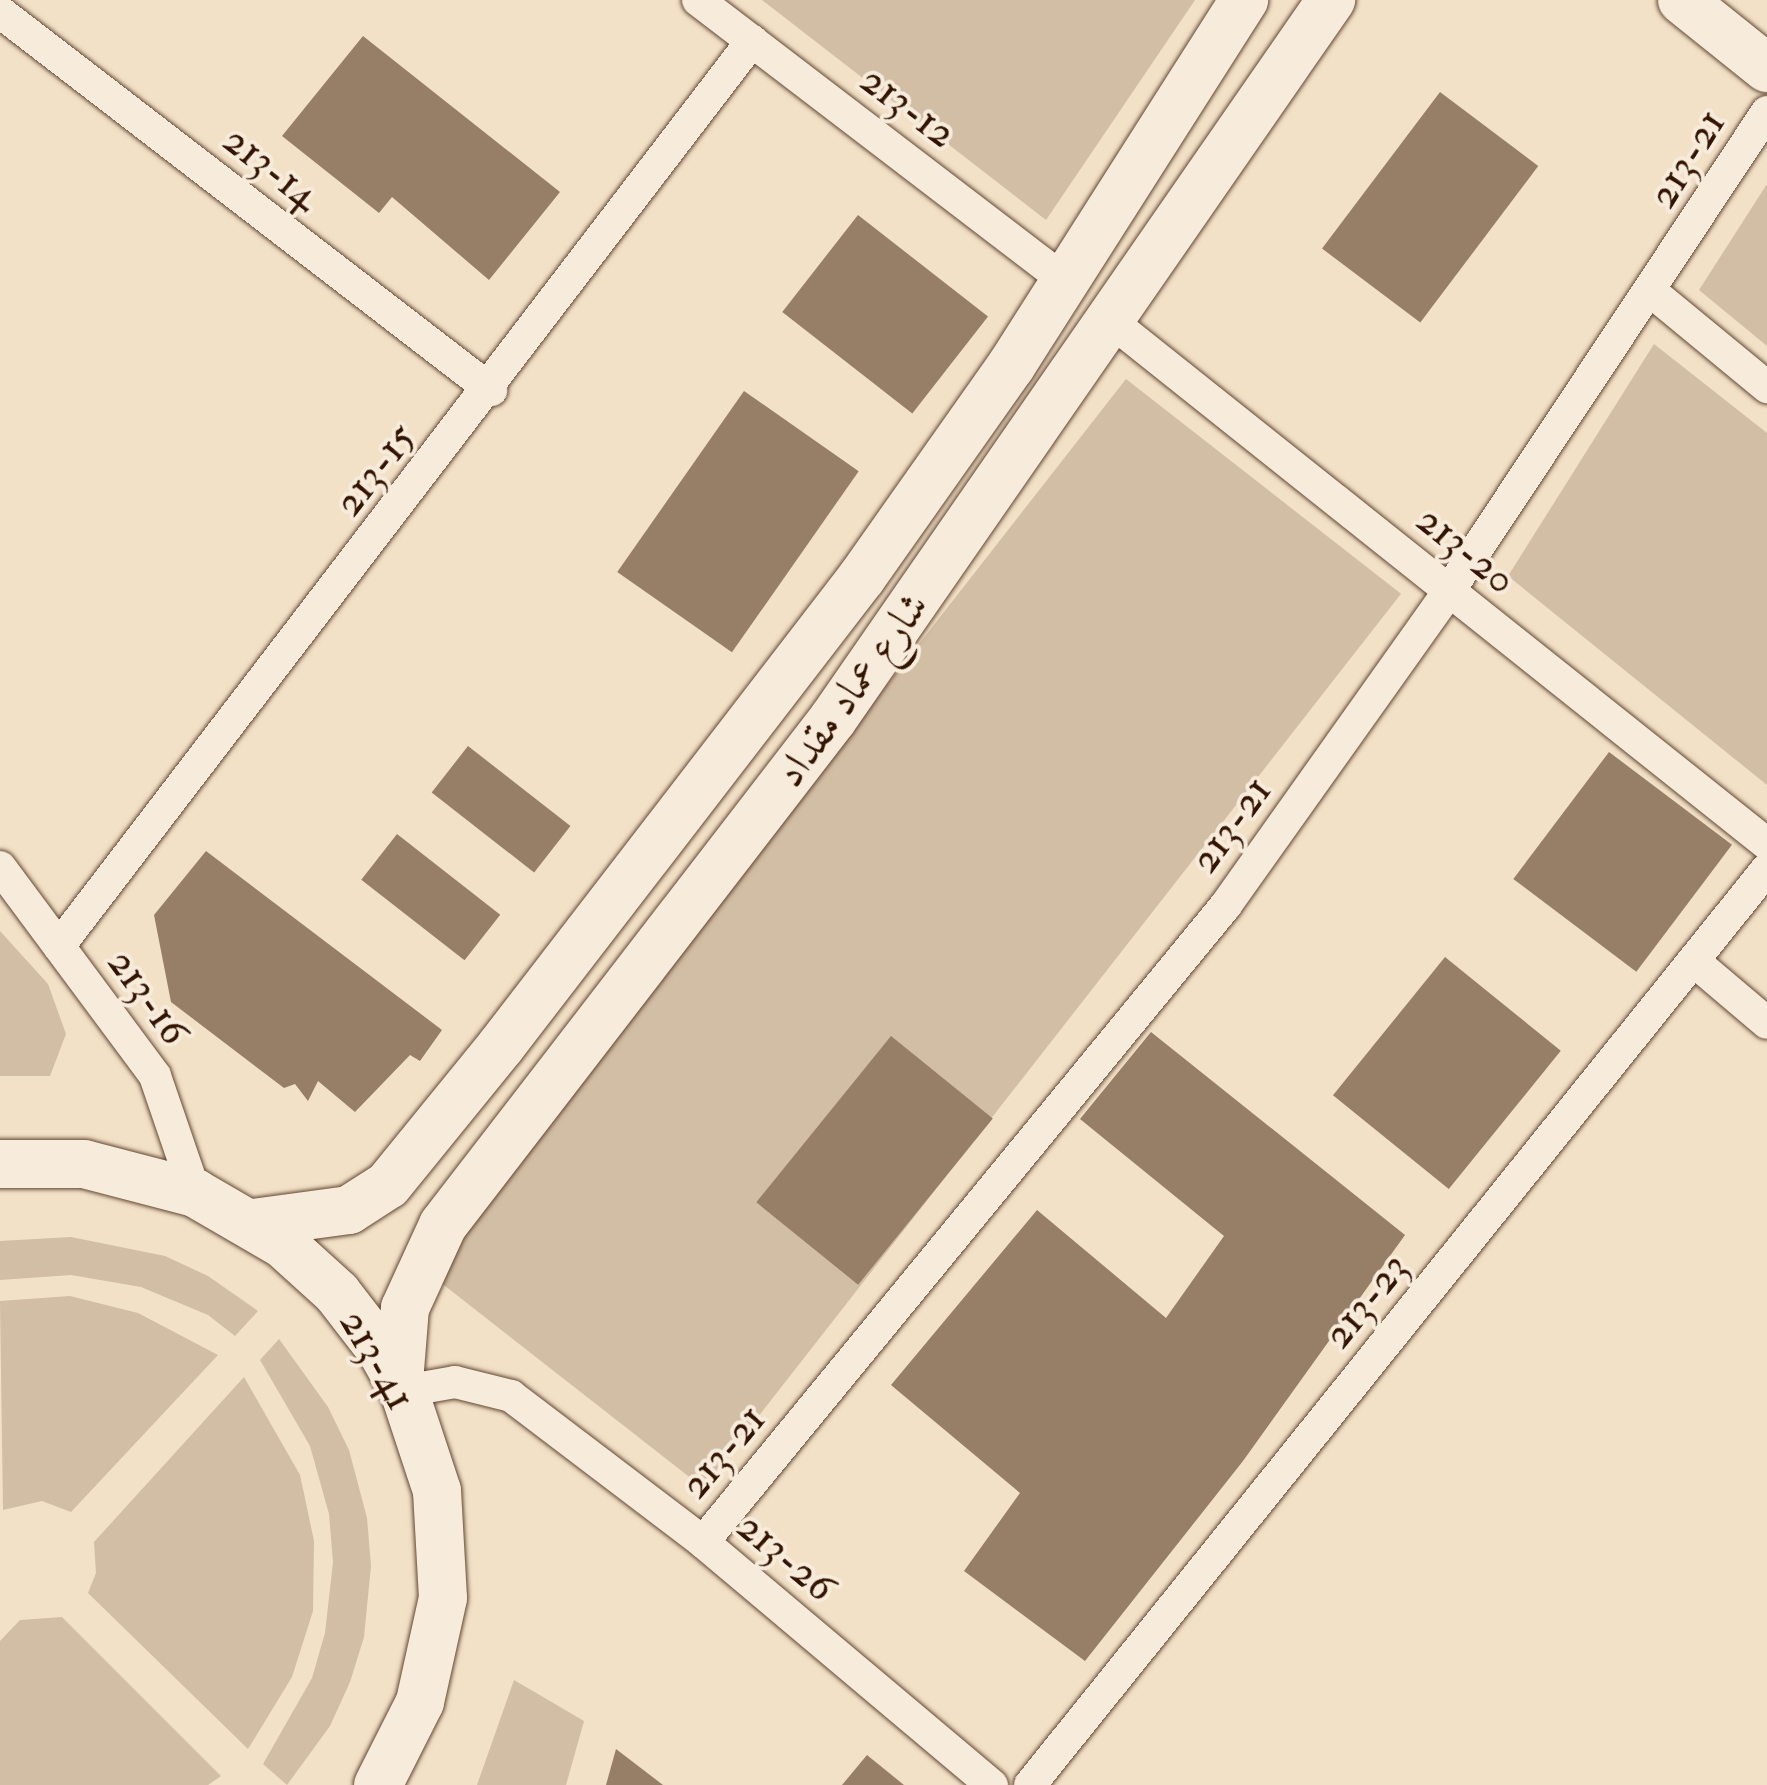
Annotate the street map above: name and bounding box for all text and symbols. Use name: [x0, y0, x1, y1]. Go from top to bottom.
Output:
street label: 213-12: [850, 55, 966, 159]
street label: 213-21: [1637, 101, 1737, 217]
street label: 213-14: [213, 115, 329, 221]
street label: 213-15: [323, 414, 427, 526]
street label: 213-20: [1406, 495, 1526, 605]
street label: شارع عماد مقداد: [764, 583, 940, 797]
street label: 213-21: [1179, 767, 1283, 883]
street label: 213-16: [96, 939, 200, 1055]
street label: 213-23: [1313, 1243, 1419, 1359]
street label: 213-41: [328, 1301, 426, 1419]
street label: 213-21: [669, 1395, 777, 1509]
street label: 213-26: [727, 1502, 845, 1612]

